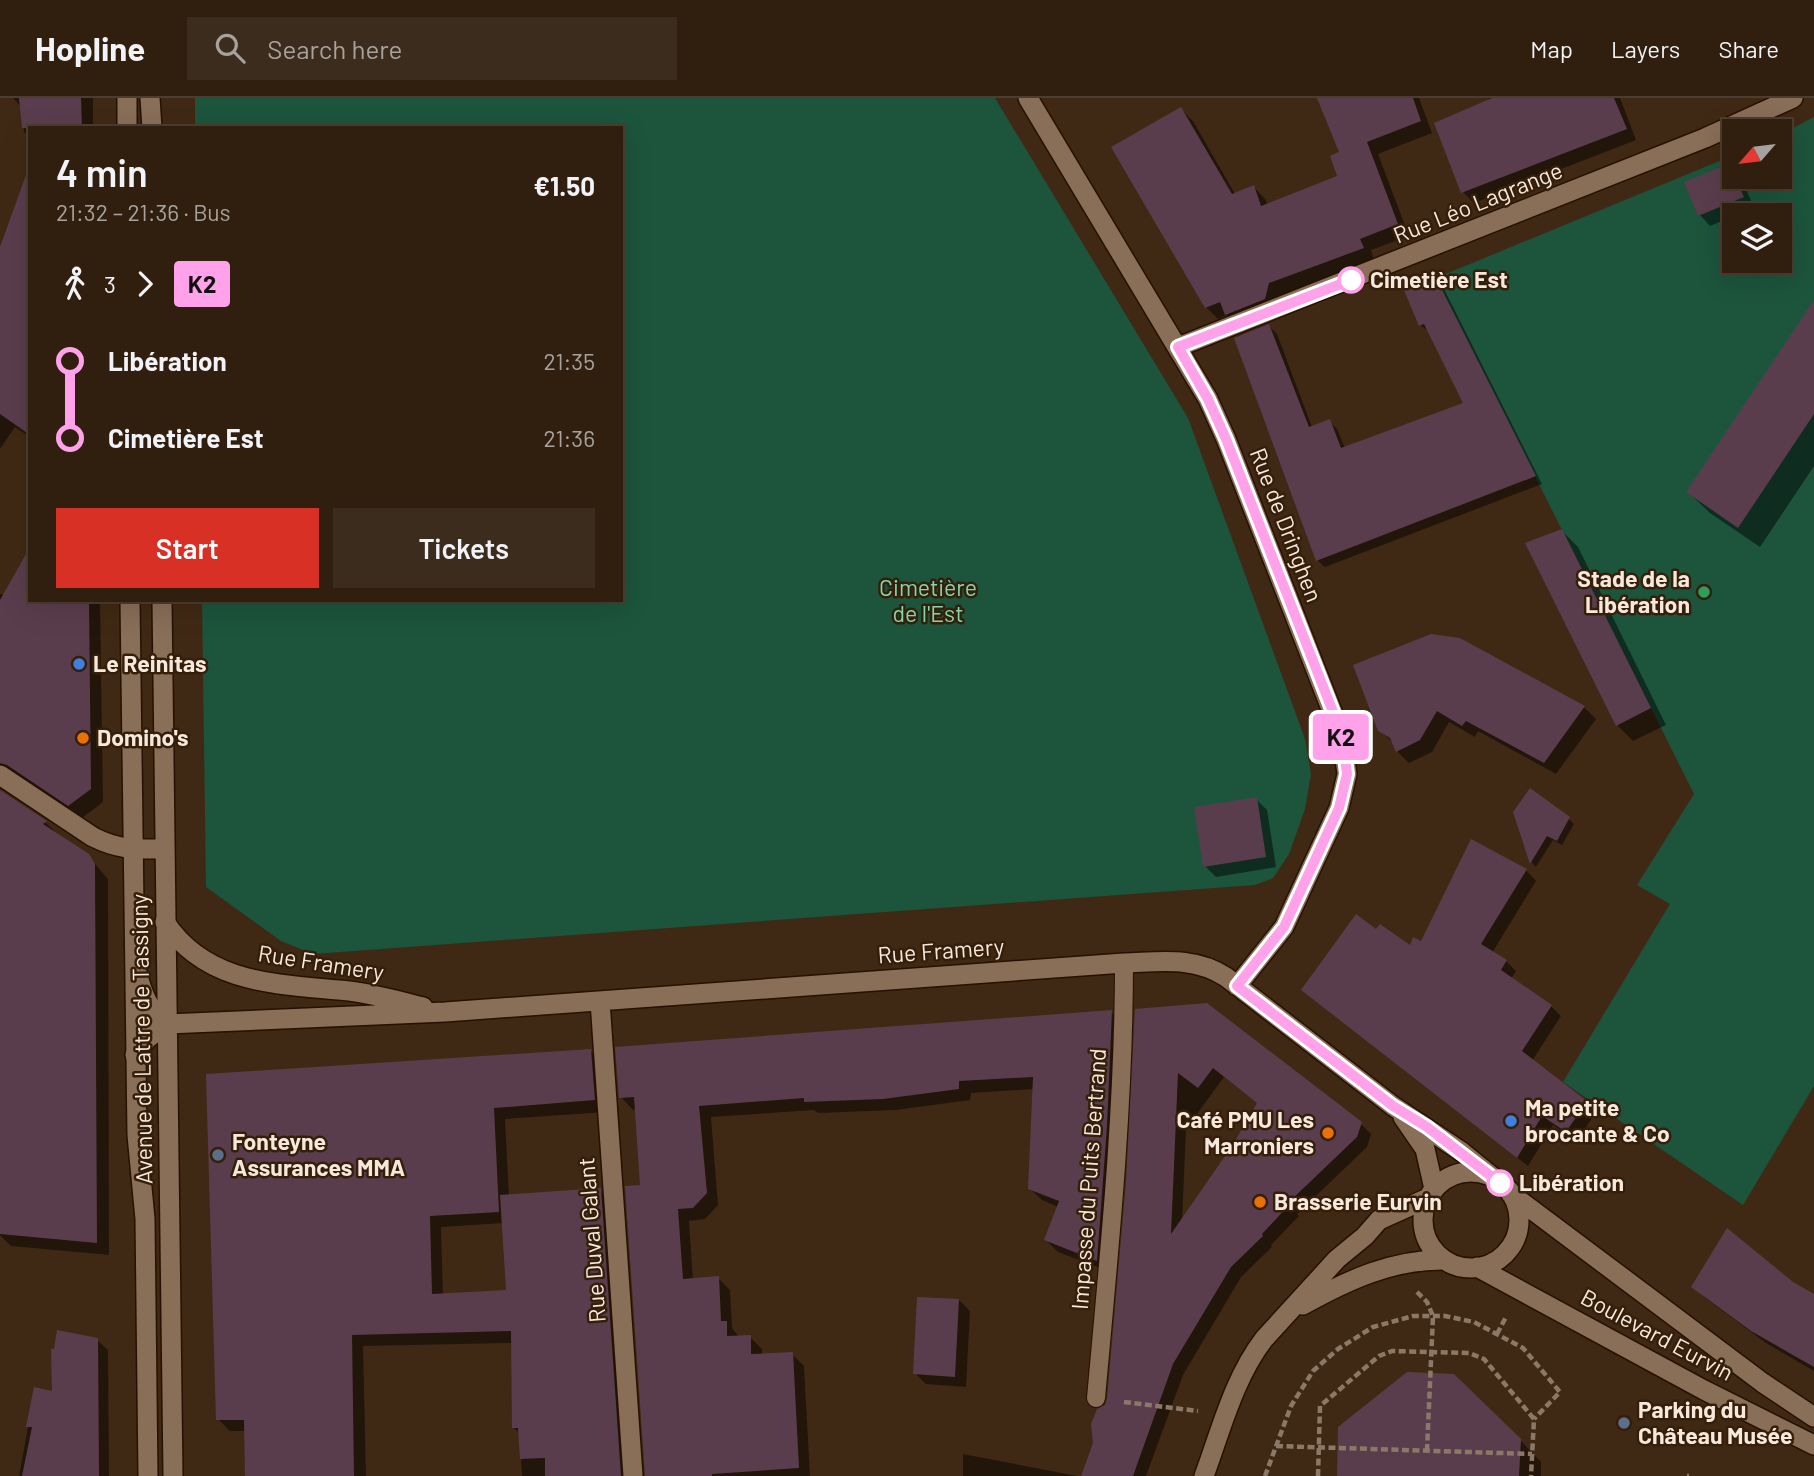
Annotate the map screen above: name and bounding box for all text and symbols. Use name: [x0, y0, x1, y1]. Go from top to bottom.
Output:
search box: [187, 17, 677, 80]
text: Hopline: [35, 28, 145, 68]
icon: search: [211, 29, 249, 67]
text: Search here: [267, 33, 402, 64]
text: Map: [1530, 34, 1573, 63]
text: Layers: [1611, 34, 1680, 63]
text: Share: [1718, 34, 1779, 63]
north arrow: [1722, 119, 1792, 189]
map controls: [1722, 119, 1792, 273]
text: 4 min: [56, 149, 148, 195]
street label: Rue Léo Lagrange: [1389, 155, 1566, 249]
text: €1.50: [533, 170, 595, 201]
text: 21:32 – 21:36 · Bus: [56, 198, 231, 226]
button: layers: [1722, 203, 1792, 273]
icon: walk: [56, 265, 94, 303]
icon: forward: [126, 265, 164, 303]
place label: Cimetière Est: [1370, 265, 1508, 293]
marker: Cimetière Est: [1338, 267, 1364, 293]
text: K2: [188, 269, 216, 298]
text: 3: [104, 270, 116, 298]
text: Libération: [108, 345, 227, 376]
text: 21:35: [543, 347, 595, 375]
text: Cimetière Est: [108, 422, 264, 453]
text: 21:36: [543, 424, 595, 452]
street label: Rue de Dringhen: [1245, 444, 1329, 606]
button: Start: [56, 508, 319, 588]
button: Tickets: [333, 508, 595, 588]
place label: Stade de la Libération: [1577, 564, 1690, 618]
park label: Cimetière de l'Est: [879, 573, 977, 627]
marker: Stade de la Libération: [1696, 584, 1712, 600]
place label: Le Reinitas: [93, 649, 207, 677]
marker: Le Reinitas: [71, 656, 87, 672]
line badge: K2: [1310, 714, 1372, 760]
text: K2: [1327, 722, 1355, 751]
place label: Domino's: [97, 723, 189, 751]
marker: Domino's: [75, 730, 91, 746]
street label: Avenue de Lattre de Tassigny: [124, 893, 158, 1184]
street label: Rue Framery: [877, 932, 1006, 968]
street label: Rue Framery: [256, 938, 386, 986]
street label: Impasse du Puits Bertrand: [1065, 1047, 1111, 1311]
place label: Ma petite brocante & Co: [1525, 1093, 1670, 1147]
place label: Café PMU Les Marroniers: [1177, 1105, 1314, 1159]
marker: Ma petite brocante & Co: [1503, 1113, 1519, 1129]
marker: Café PMU Les Marroniers: [1320, 1125, 1336, 1141]
place label: Fonteyne Assurances MMA: [232, 1127, 405, 1181]
marker: Fonteyne Assurances MMA: [210, 1147, 226, 1163]
street label: Rue Duval Galant: [571, 1157, 611, 1324]
place label: Libération: [1519, 1168, 1624, 1196]
marker: Libération: [1487, 1170, 1513, 1196]
place label: Brasserie Eurvin: [1274, 1187, 1442, 1215]
marker: Brasserie Eurvin: [1252, 1194, 1268, 1210]
street label: Boulevard Eurvin: [1576, 1282, 1739, 1386]
place label: Parking du Château Musée: [1638, 1395, 1793, 1449]
marker: Parking du Château Musée: [1616, 1415, 1632, 1431]

